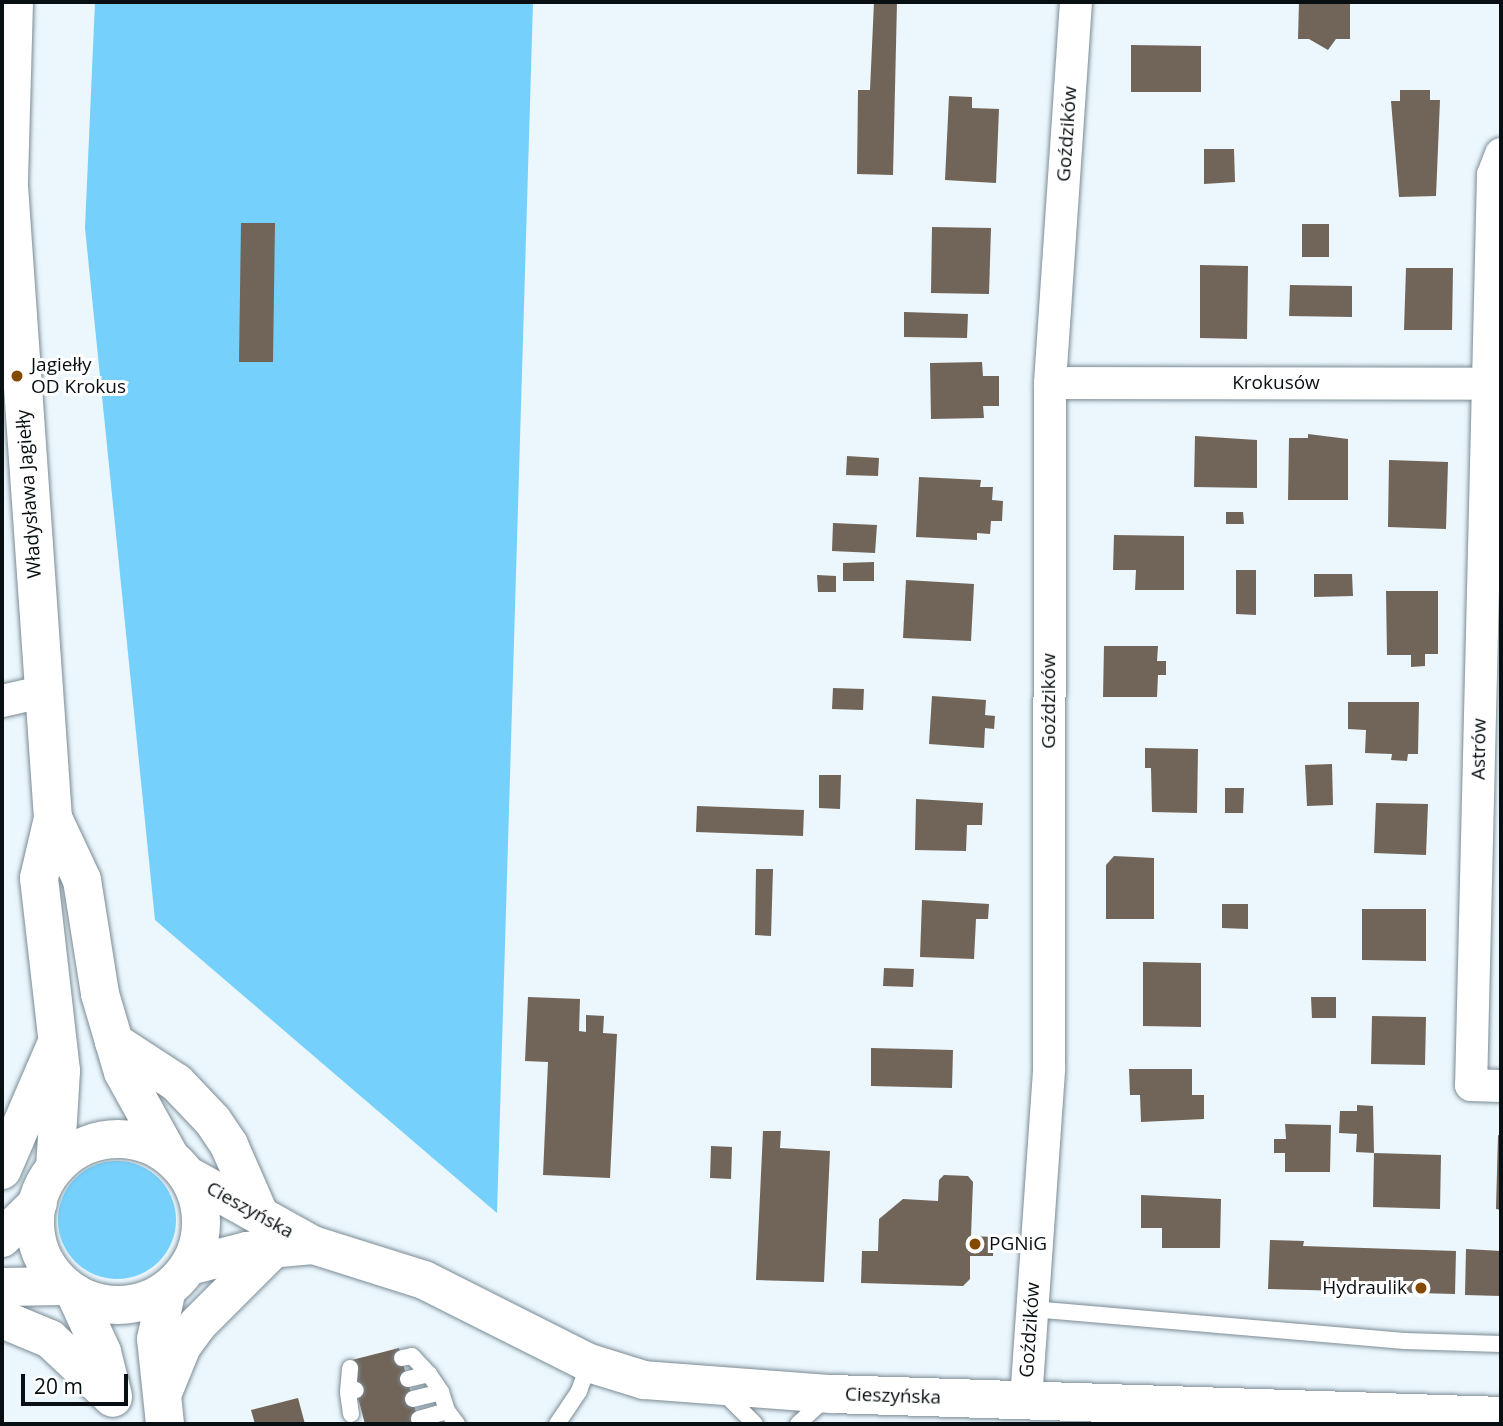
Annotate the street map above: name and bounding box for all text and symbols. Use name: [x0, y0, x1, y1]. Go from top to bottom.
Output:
street label: Goździków: [1052, 86, 1082, 182]
place label: Jagiełły OD Krokus: [31, 354, 126, 398]
marker: Jagiełły OD Krokus: [9, 368, 25, 384]
street label: Krokusów: [1232, 372, 1320, 394]
street label: Władysława Jagiełły: [12, 409, 46, 579]
street label: Goździków: [1038, 653, 1060, 749]
street label: Astrów: [1467, 718, 1491, 780]
street label: Cieszyńska: [202, 1177, 298, 1243]
place label: PGNiG: [989, 1233, 1047, 1255]
marker: PGNiG: [967, 1236, 983, 1252]
place label: Hydraulik: [1322, 1277, 1407, 1299]
marker: Hydraulik: [1413, 1280, 1429, 1296]
street label: Goździków: [1015, 1282, 1045, 1378]
scale bar: [24, 1360, 131, 1404]
text: 20 m: [34, 1372, 83, 1400]
street label: Cieszyńska: [845, 1383, 941, 1409]

